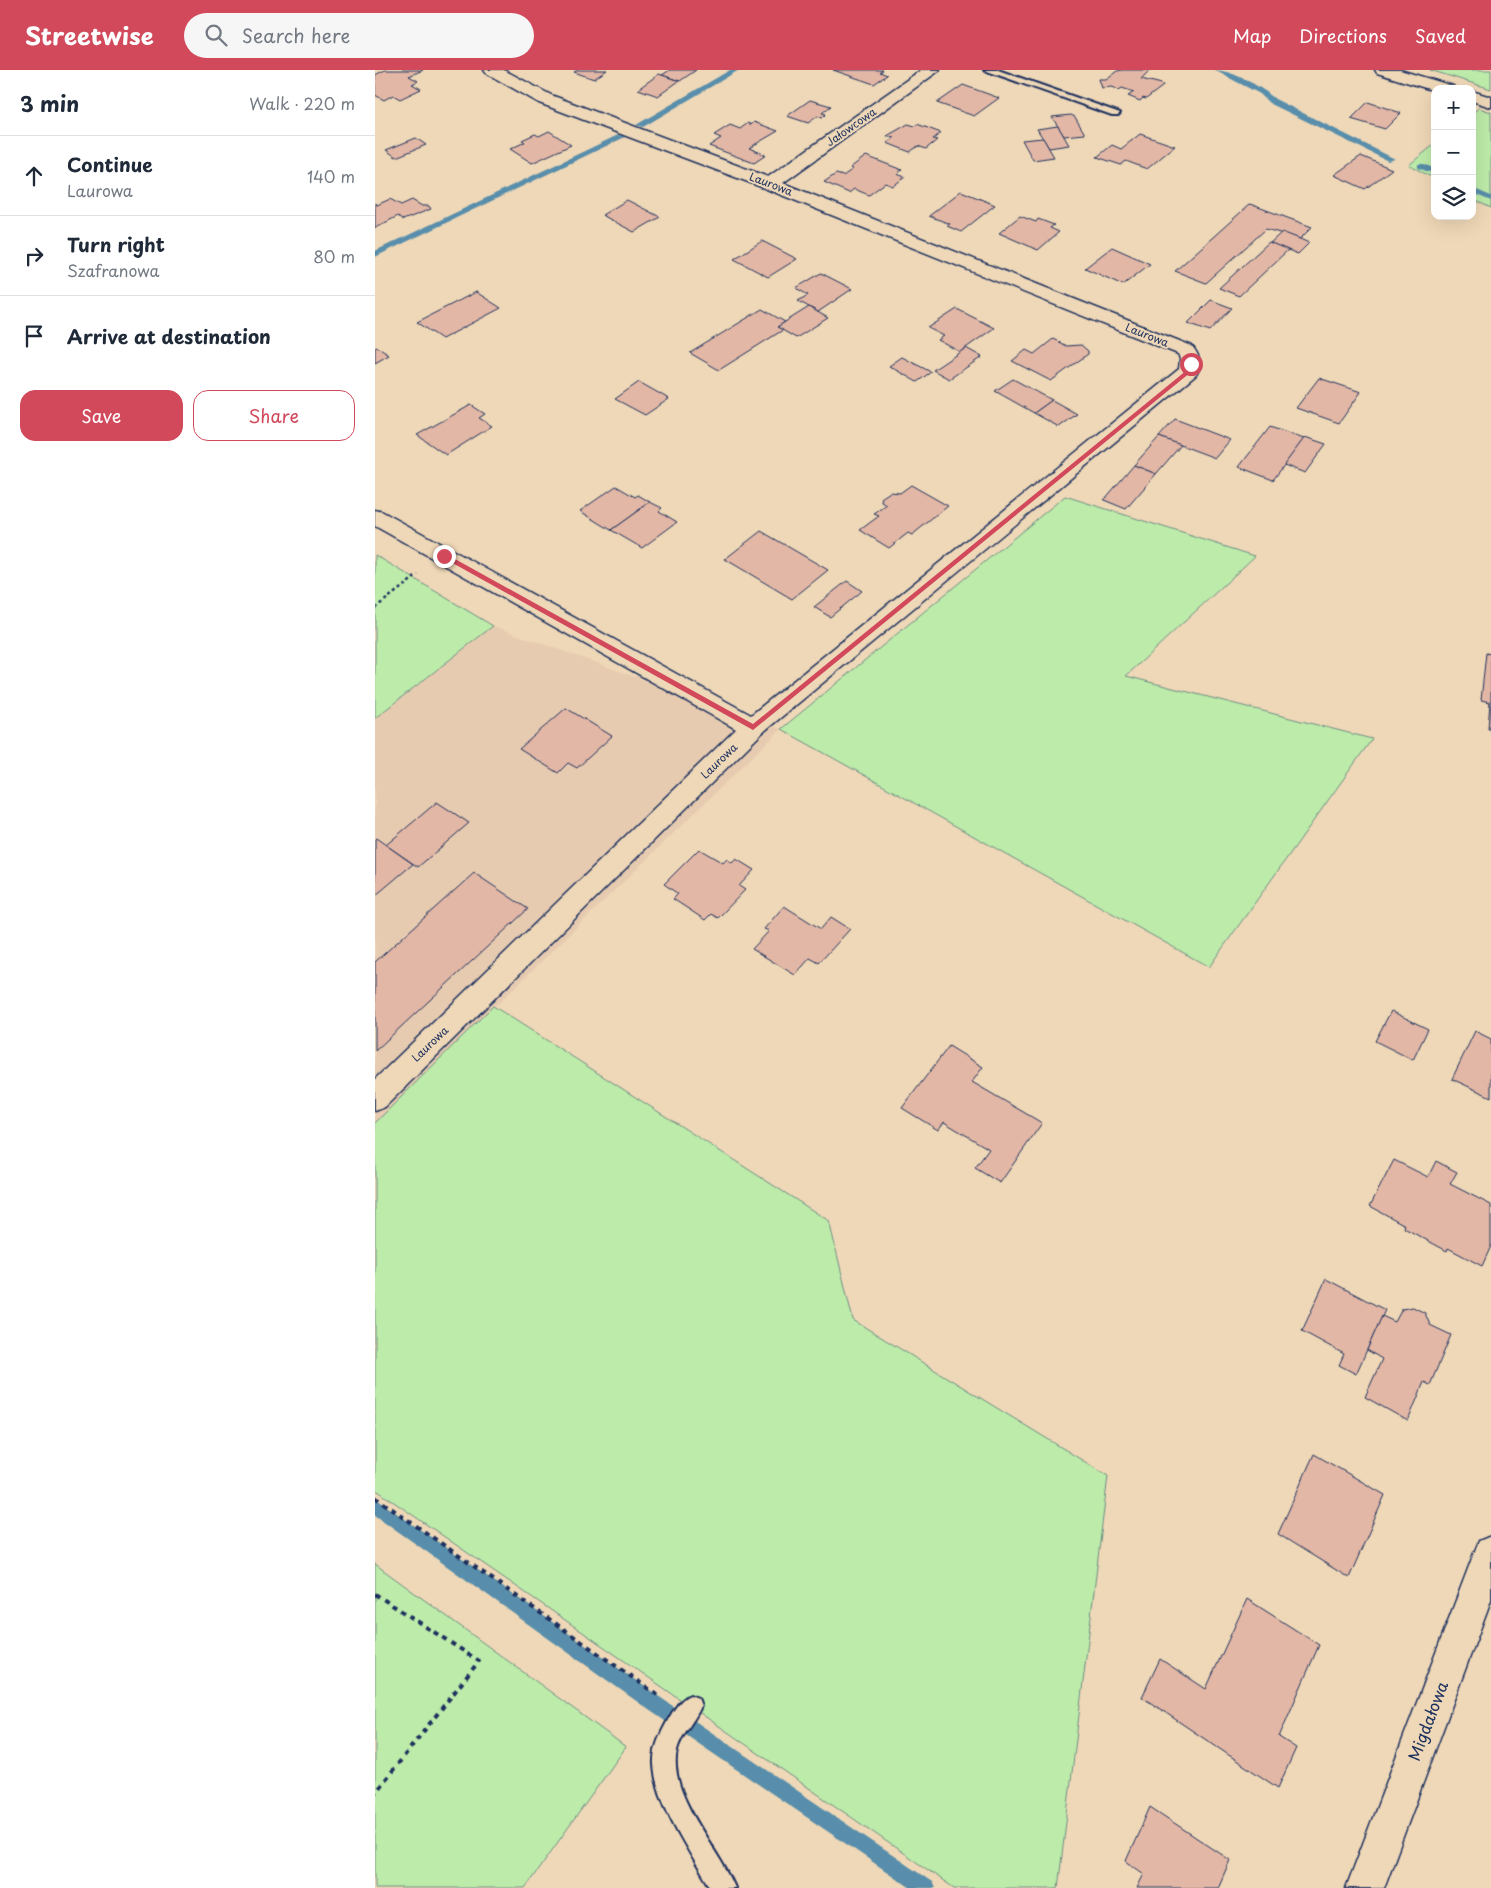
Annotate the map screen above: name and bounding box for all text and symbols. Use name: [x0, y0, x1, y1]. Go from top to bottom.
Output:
search box: [184, 13, 534, 58]
text: Streetwise: [25, 17, 154, 53]
icon: search: [202, 21, 230, 49]
text: Search here: [242, 21, 350, 49]
text: Map: [1233, 22, 1271, 49]
text: Directions: [1299, 22, 1387, 49]
text: Saved: [1415, 22, 1466, 49]
map controls: [1431, 85, 1476, 220]
button: +: [1431, 85, 1476, 130]
text: 3 min: [20, 87, 79, 119]
text: Walk · 220 m: [249, 91, 355, 115]
street label: Jałowcowa: [822, 103, 879, 150]
button: −: [1431, 130, 1476, 175]
text: Continue: [67, 150, 153, 178]
icon: ahead: [20, 162, 48, 190]
text: 140 m: [307, 164, 355, 188]
street label: Laurowa: [747, 167, 795, 200]
button: layers: [1431, 175, 1476, 220]
text: Laurowa: [67, 178, 133, 202]
text: Turn right: [67, 230, 165, 258]
icon: right: [20, 242, 48, 270]
text: 80 m: [313, 244, 355, 268]
text: Szafranowa: [67, 258, 159, 282]
street label: Laurowa: [1123, 318, 1171, 351]
icon: arrive: [20, 322, 48, 350]
text: Arrive at destination: [67, 322, 271, 350]
route start: [1180, 353, 1203, 376]
button: Save: [20, 390, 183, 441]
button: Share: [193, 390, 355, 441]
route end: [433, 545, 456, 568]
street label: Laurowa: [696, 739, 741, 782]
street label: Laurowa: [407, 1022, 452, 1065]
street label: Migdałowa: [1401, 1677, 1453, 1764]

